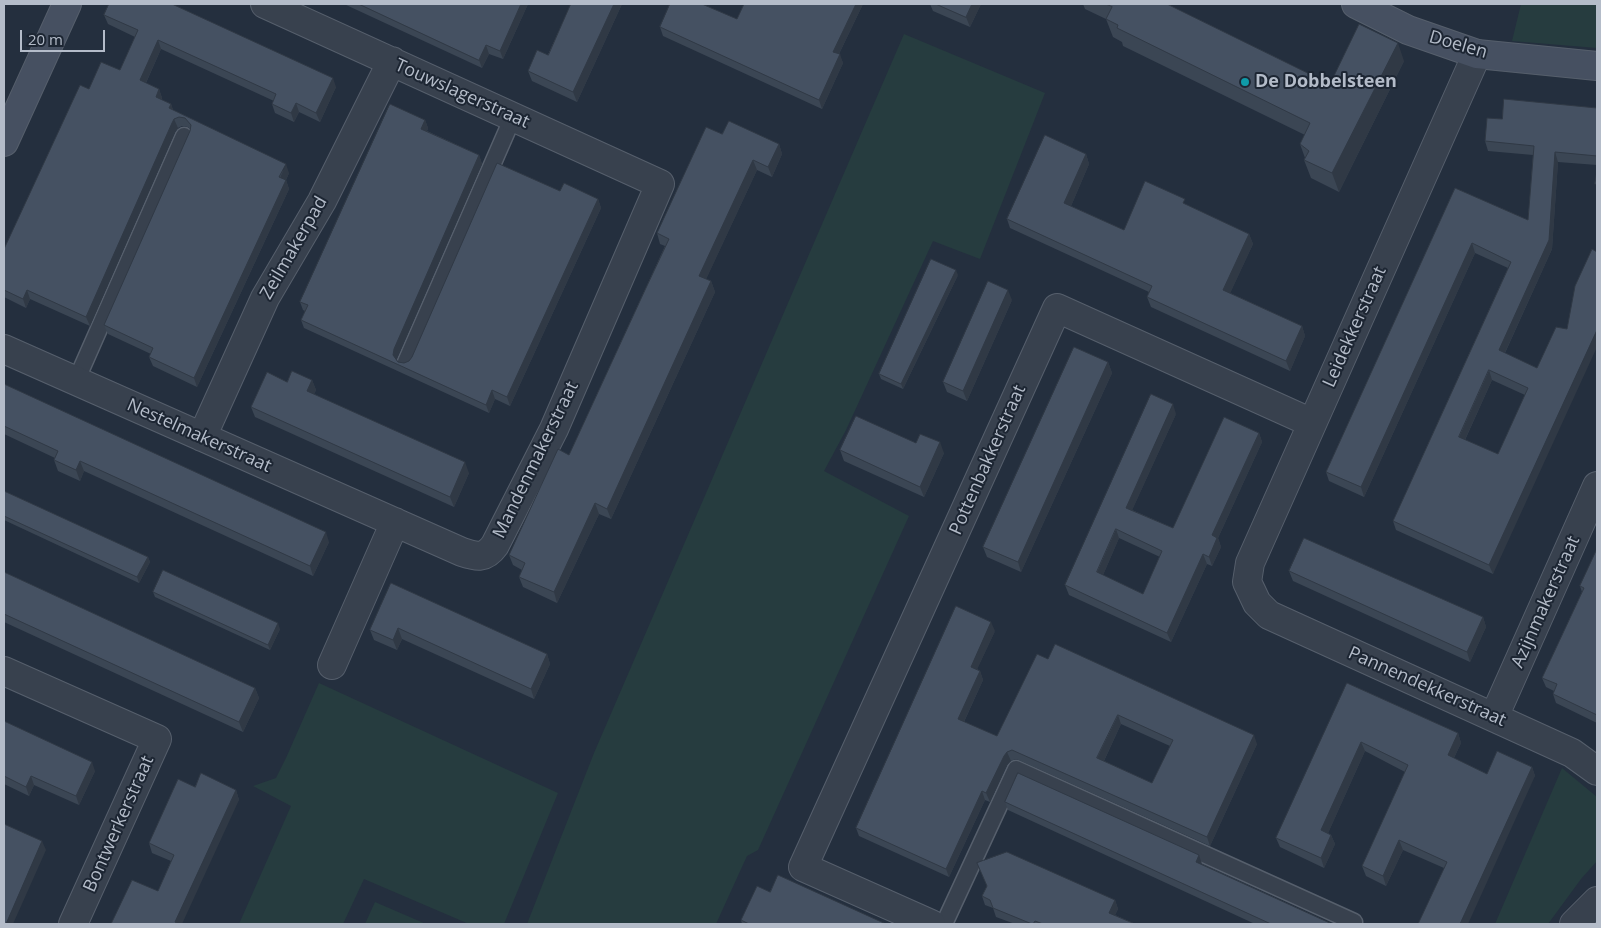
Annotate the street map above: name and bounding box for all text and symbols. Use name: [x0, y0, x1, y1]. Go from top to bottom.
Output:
scale bar: [22, 20, 108, 52]
street label: Doelen: [1426, 26, 1490, 64]
text: 20 m: [28, 29, 63, 49]
street label: Touwslagerstraat: [391, 55, 533, 133]
place label: De Dobbelsteen: [1255, 71, 1397, 93]
marker: De Dobbelsteen: [1239, 76, 1251, 88]
street label: Zeilmakerpad: [256, 193, 332, 303]
street label: Leidekkerstraat: [1319, 263, 1391, 391]
street label: Mandenmakerstraat: [489, 378, 583, 542]
street label: Pottenbakkerstraat: [945, 382, 1031, 538]
street label: Nestelmakerstraat: [124, 394, 274, 478]
street label: Azijnmakerstraat: [1507, 533, 1585, 671]
street label: Pannendekkerstraat: [1345, 642, 1509, 732]
street label: Bontwerkerstraat: [79, 752, 159, 896]

